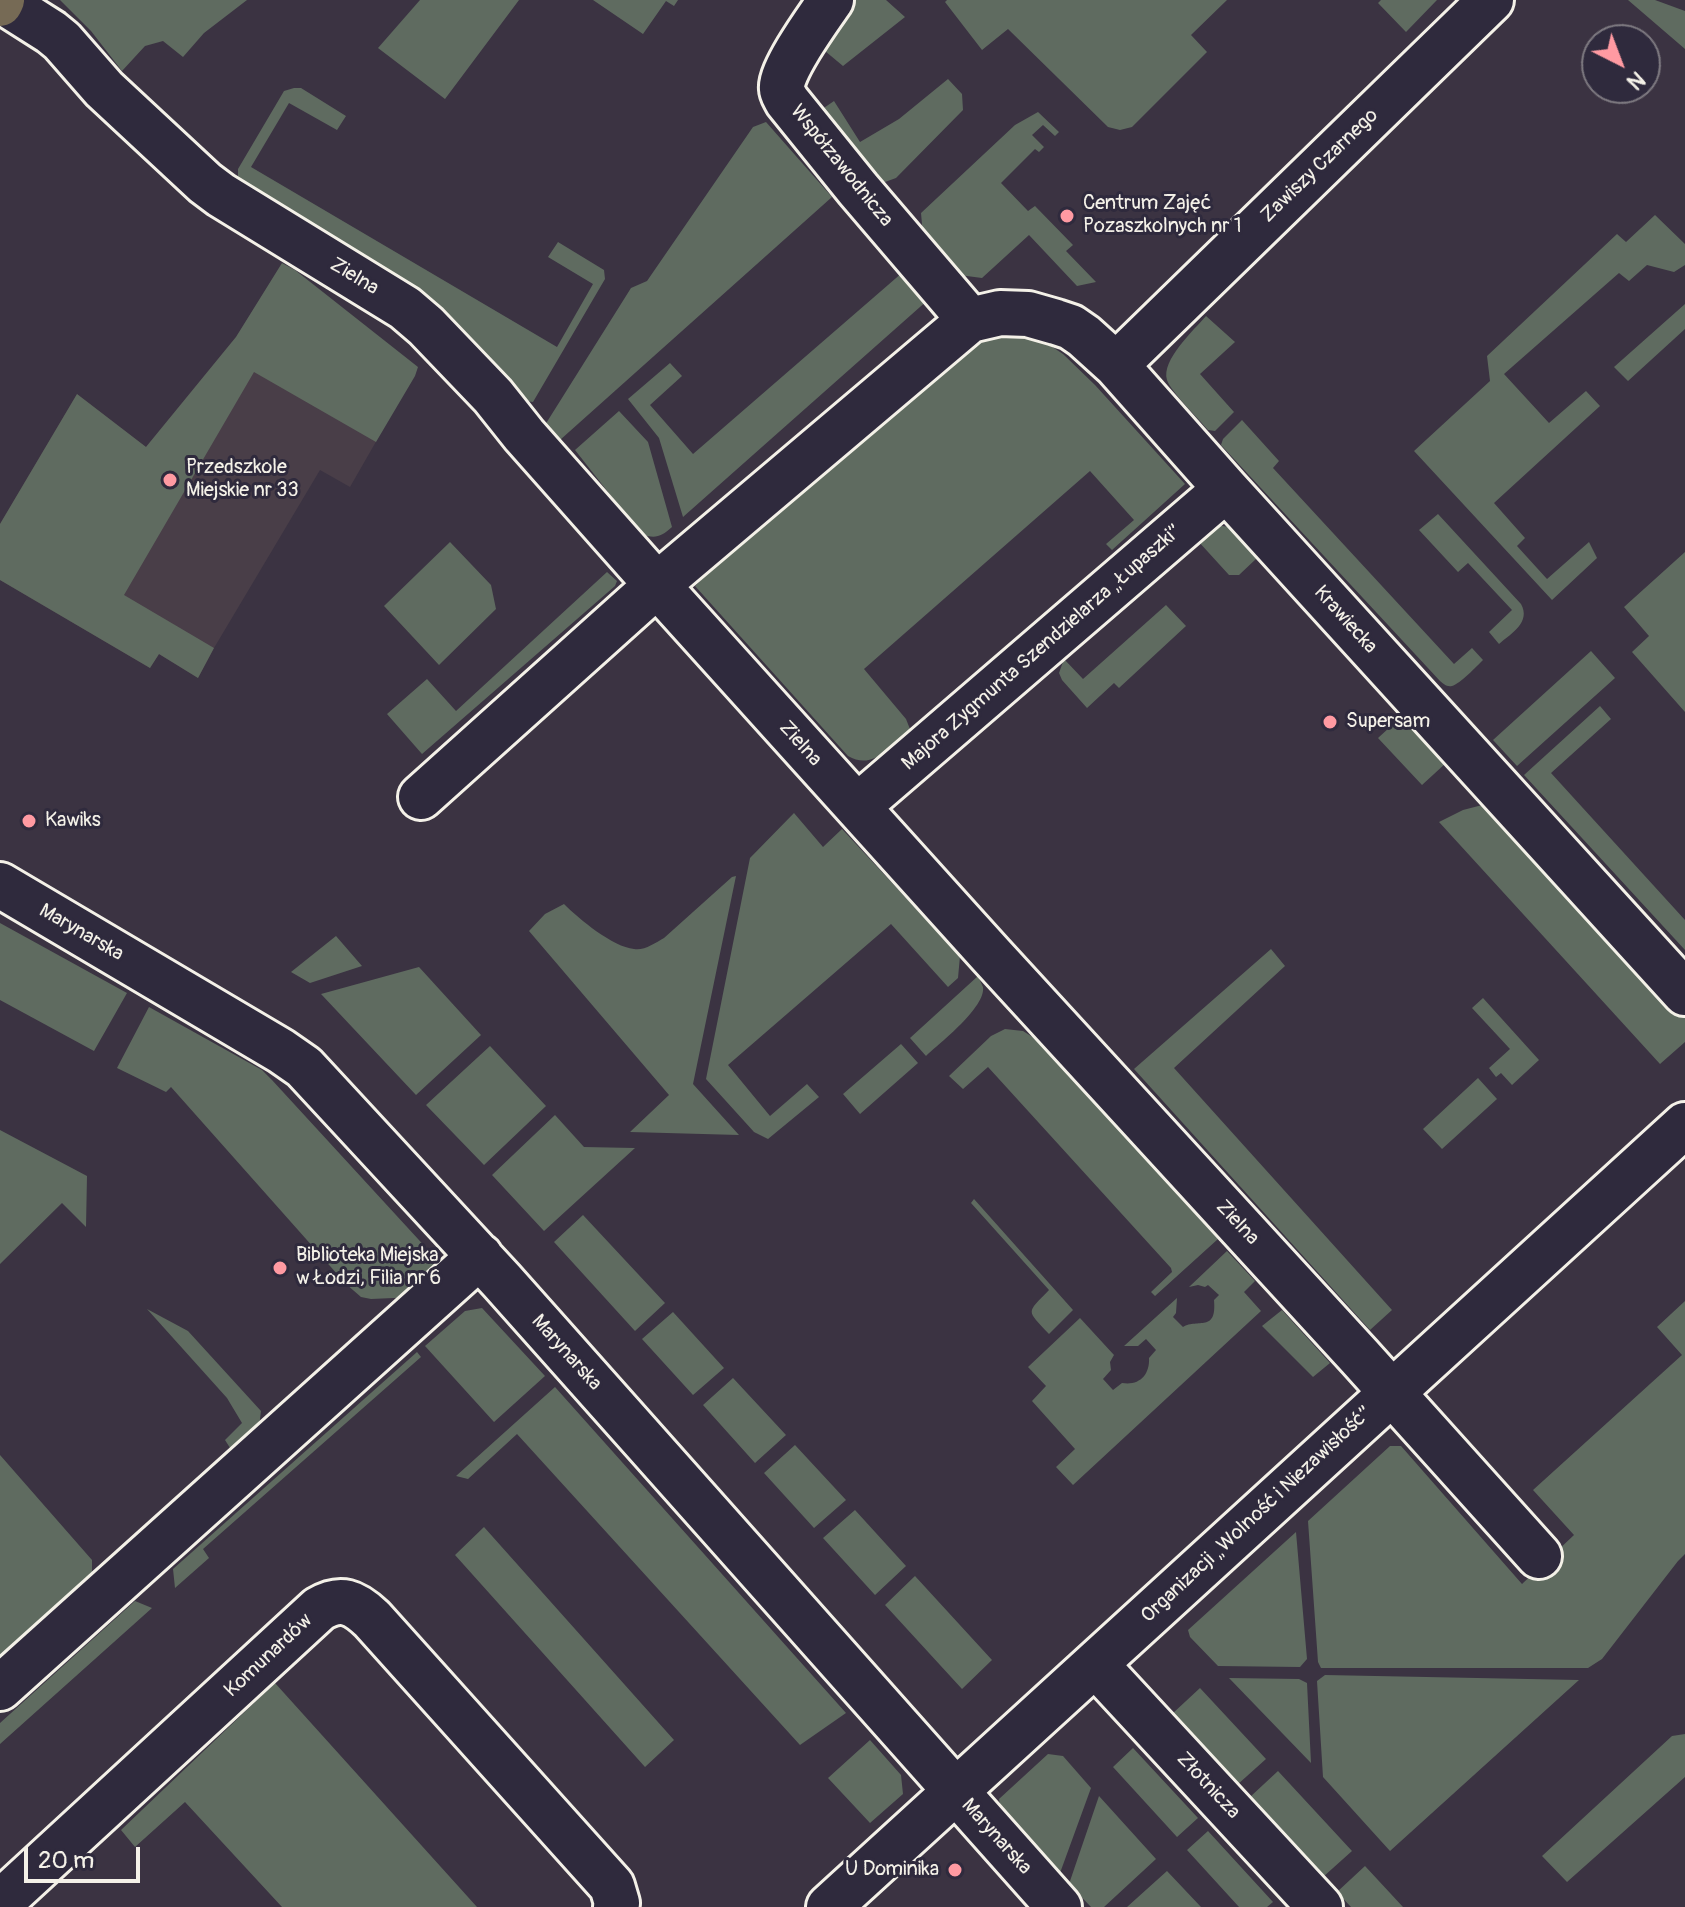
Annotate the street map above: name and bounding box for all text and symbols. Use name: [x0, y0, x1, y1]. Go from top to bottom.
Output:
north arrow: [1581, 24, 1661, 104]
text: N: [1621, 65, 1651, 96]
street label: Współzawodnicza: [785, 100, 897, 232]
street label: Zawiszy Czarnego: [1256, 104, 1384, 228]
place label: Centrum Zajęć Pozaszkolnych nr 1: [1083, 192, 1242, 239]
marker: Centrum Zajęć Pozaszkolnych nr 1: [1058, 207, 1076, 225]
street label: Zielna: [325, 253, 383, 301]
place label: Przedszkole Miejskie nr 33: [186, 456, 299, 503]
marker: Przedszkole Miejskie nr 33: [161, 471, 179, 489]
street label: Majora Zygmunta Szendzielarza „Łupaszki”: [897, 520, 1187, 776]
street label: Krawiecka: [1308, 581, 1382, 659]
place label: Supersam: [1346, 710, 1430, 734]
marker: Supersam: [1321, 713, 1339, 731]
street label: Zielna: [774, 716, 826, 772]
place label: Kawiks: [45, 809, 101, 833]
marker: Kawiks: [20, 812, 38, 830]
street label: Marynarska: [34, 899, 128, 967]
street label: Zielna: [1210, 1196, 1264, 1250]
place label: Biblioteka Miejska w Łodzi, Filia nr 6: [296, 1244, 441, 1291]
marker: Biblioteka Miejska w Łodzi, Filia nr 6: [271, 1259, 289, 1277]
street label: Marynarska: [526, 1310, 606, 1396]
street label: Organizacji „Wolność i Niezawisłość”: [1137, 1402, 1377, 1628]
street label: Komunardów: [220, 1609, 318, 1703]
street label: Złotnicza: [1171, 1748, 1245, 1824]
street label: Marynarska: [956, 1794, 1036, 1880]
scale bar: [28, 1831, 144, 1881]
text: 20 m: [38, 1846, 94, 1875]
place label: U Dominika: [845, 1858, 939, 1882]
marker: U Dominika: [946, 1861, 964, 1879]

